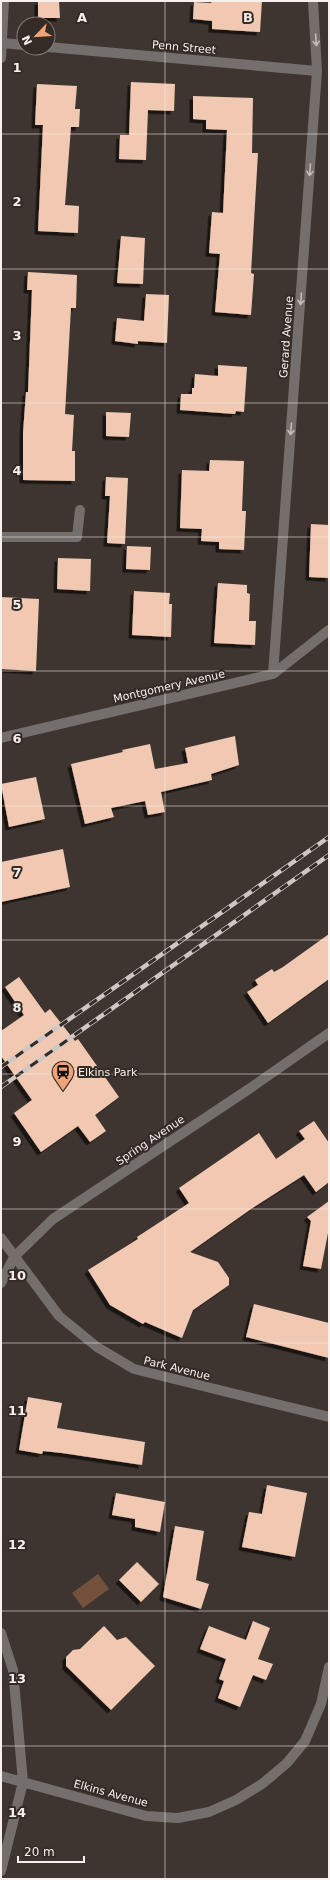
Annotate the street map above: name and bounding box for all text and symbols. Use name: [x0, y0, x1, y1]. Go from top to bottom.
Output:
text: A: [77, 10, 87, 25]
text: B: [243, 10, 253, 25]
north arrow: [16, 16, 56, 56]
text: N: [20, 33, 35, 47]
one-way arrow: [312, 33, 319, 46]
street label: Penn Street: [152, 38, 217, 57]
text: 1: [12, 60, 22, 75]
one-way arrow: [307, 163, 314, 176]
text: 2: [12, 194, 22, 209]
one-way arrow: [297, 292, 304, 305]
street label: Gerard Avenue: [277, 295, 296, 379]
text: 3: [12, 328, 22, 343]
one-way arrow: [288, 422, 295, 435]
text: 4: [12, 463, 22, 478]
text: 5: [12, 597, 22, 612]
street label: Montgomery Avenue: [112, 667, 226, 706]
text: 6: [12, 731, 22, 746]
text: 7: [12, 865, 22, 880]
text: 8: [12, 1000, 22, 1015]
station icon: Elkins Park: [50, 1059, 76, 1092]
place label: Elkins Park: [78, 1066, 138, 1079]
street label: Spring Avenue: [114, 1113, 187, 1168]
text: 9: [12, 1134, 22, 1149]
text: 10: [8, 1268, 26, 1283]
street label: Park Avenue: [142, 1354, 212, 1383]
text: 11: [8, 1403, 26, 1418]
text: 12: [8, 1537, 26, 1552]
text: 13: [8, 1671, 26, 1686]
street label: Elkins Avenue: [72, 1777, 150, 1810]
text: 14: [8, 1805, 26, 1820]
scale bar: [18, 1838, 84, 1864]
text: 20 m: [24, 1845, 55, 1859]

